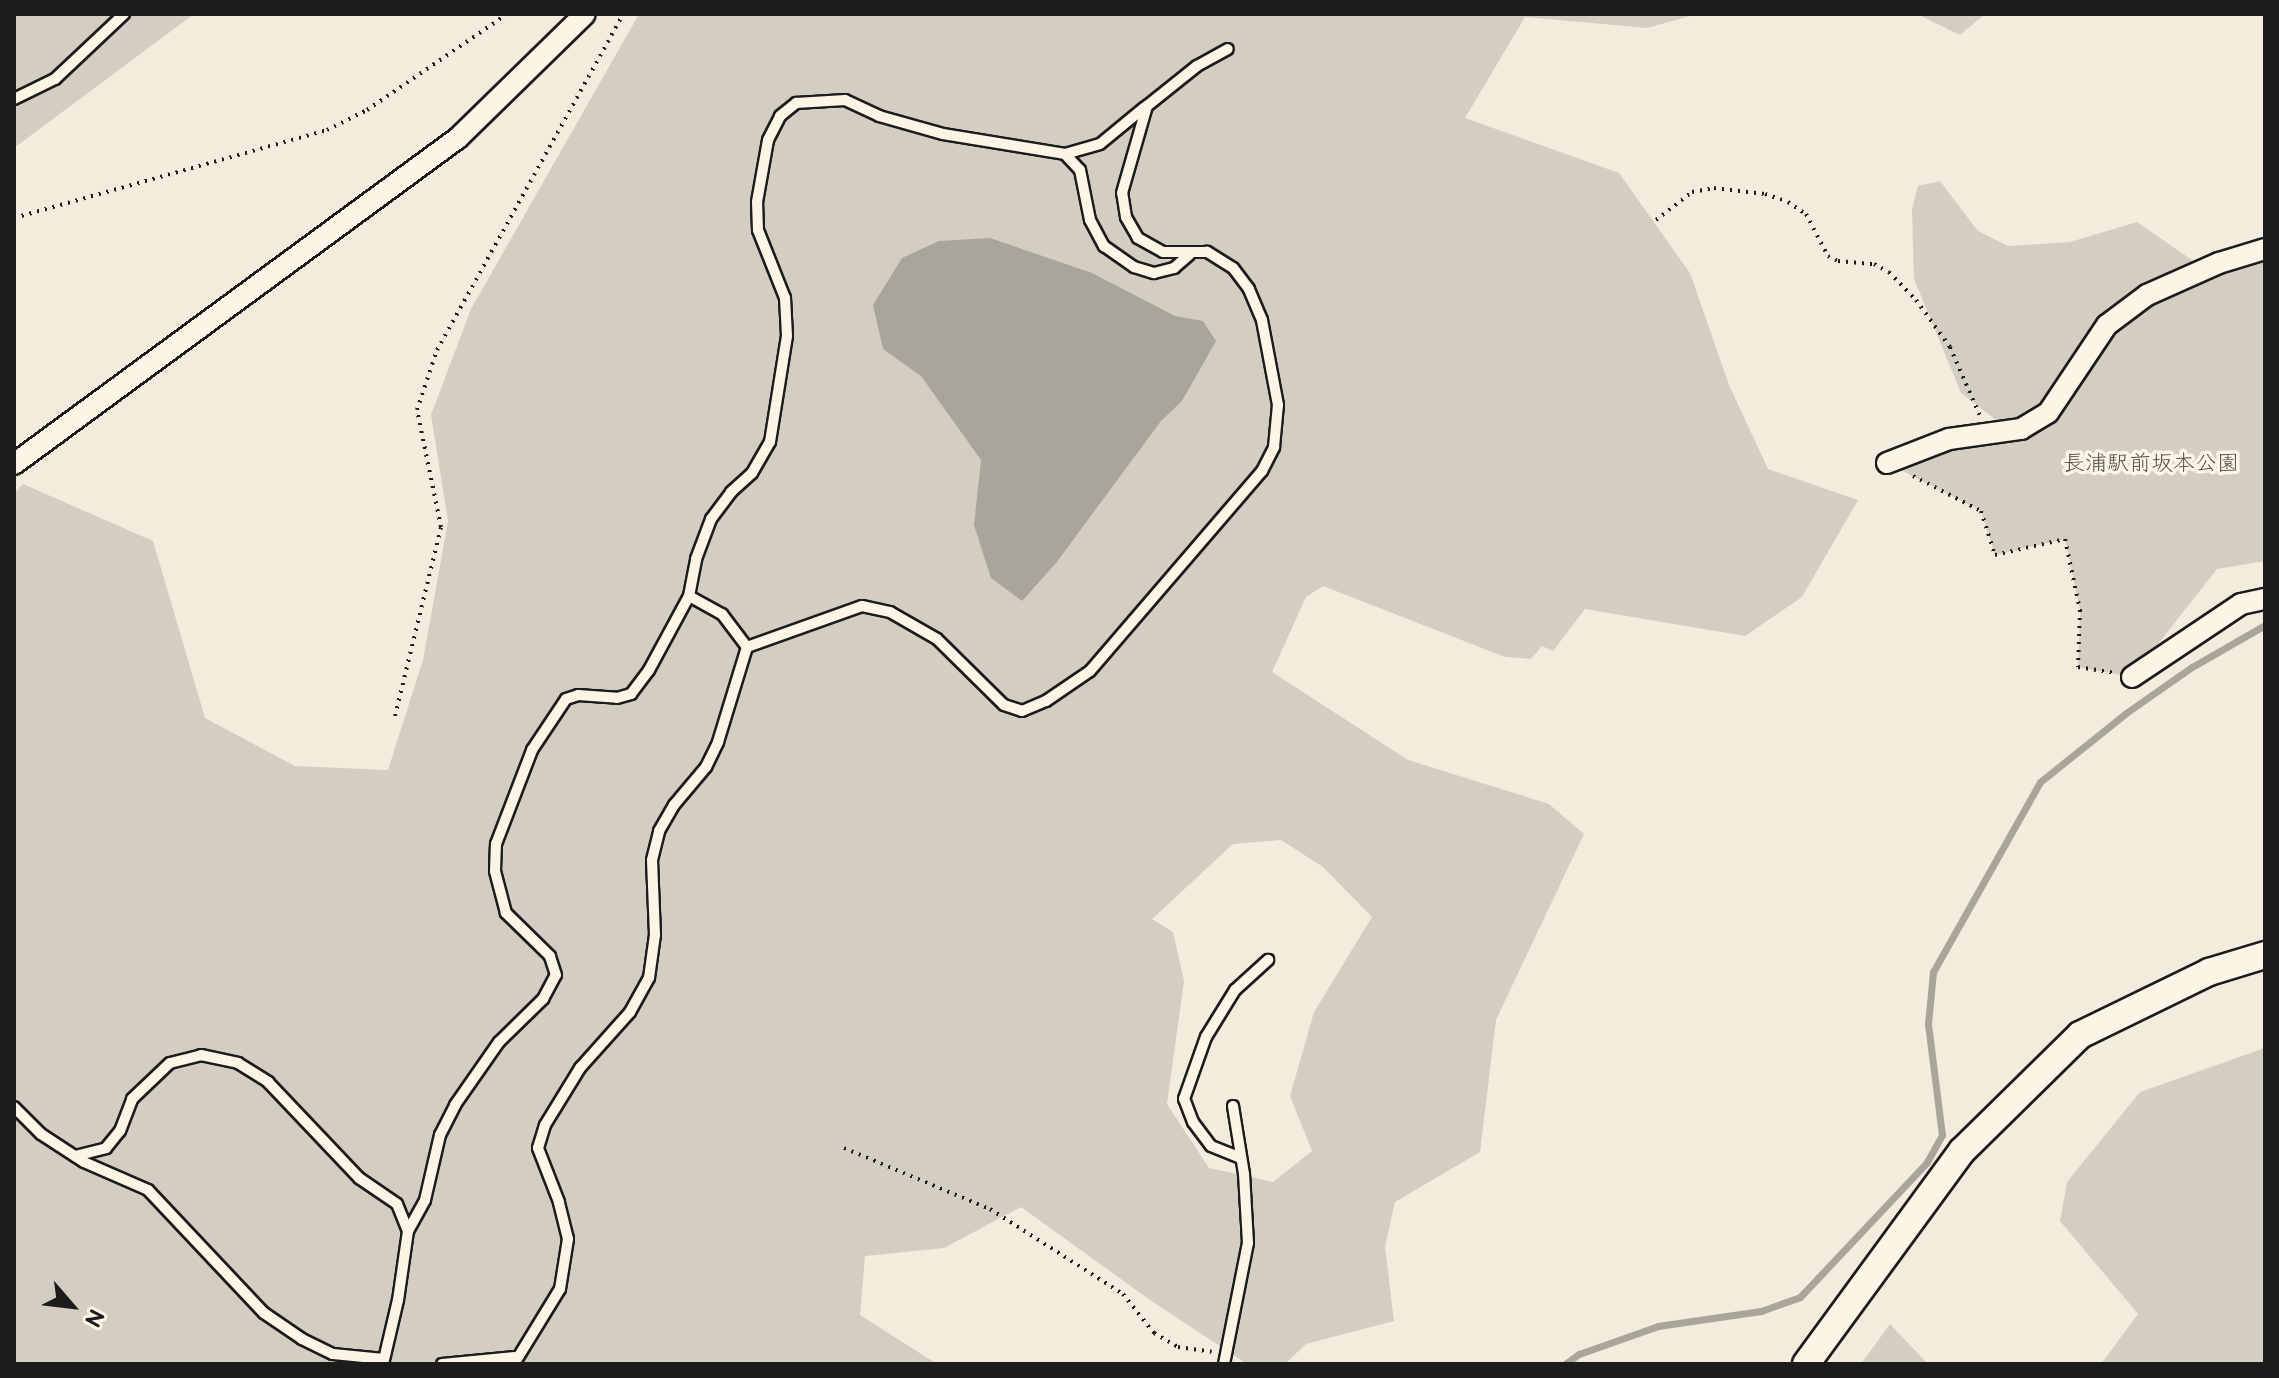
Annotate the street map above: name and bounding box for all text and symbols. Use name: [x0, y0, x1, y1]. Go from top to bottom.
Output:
park label: 長浦駅前坂本公園: [2063, 451, 2239, 477]
north arrow: [32, 1266, 112, 1346]
text: N: [78, 1304, 109, 1331]

